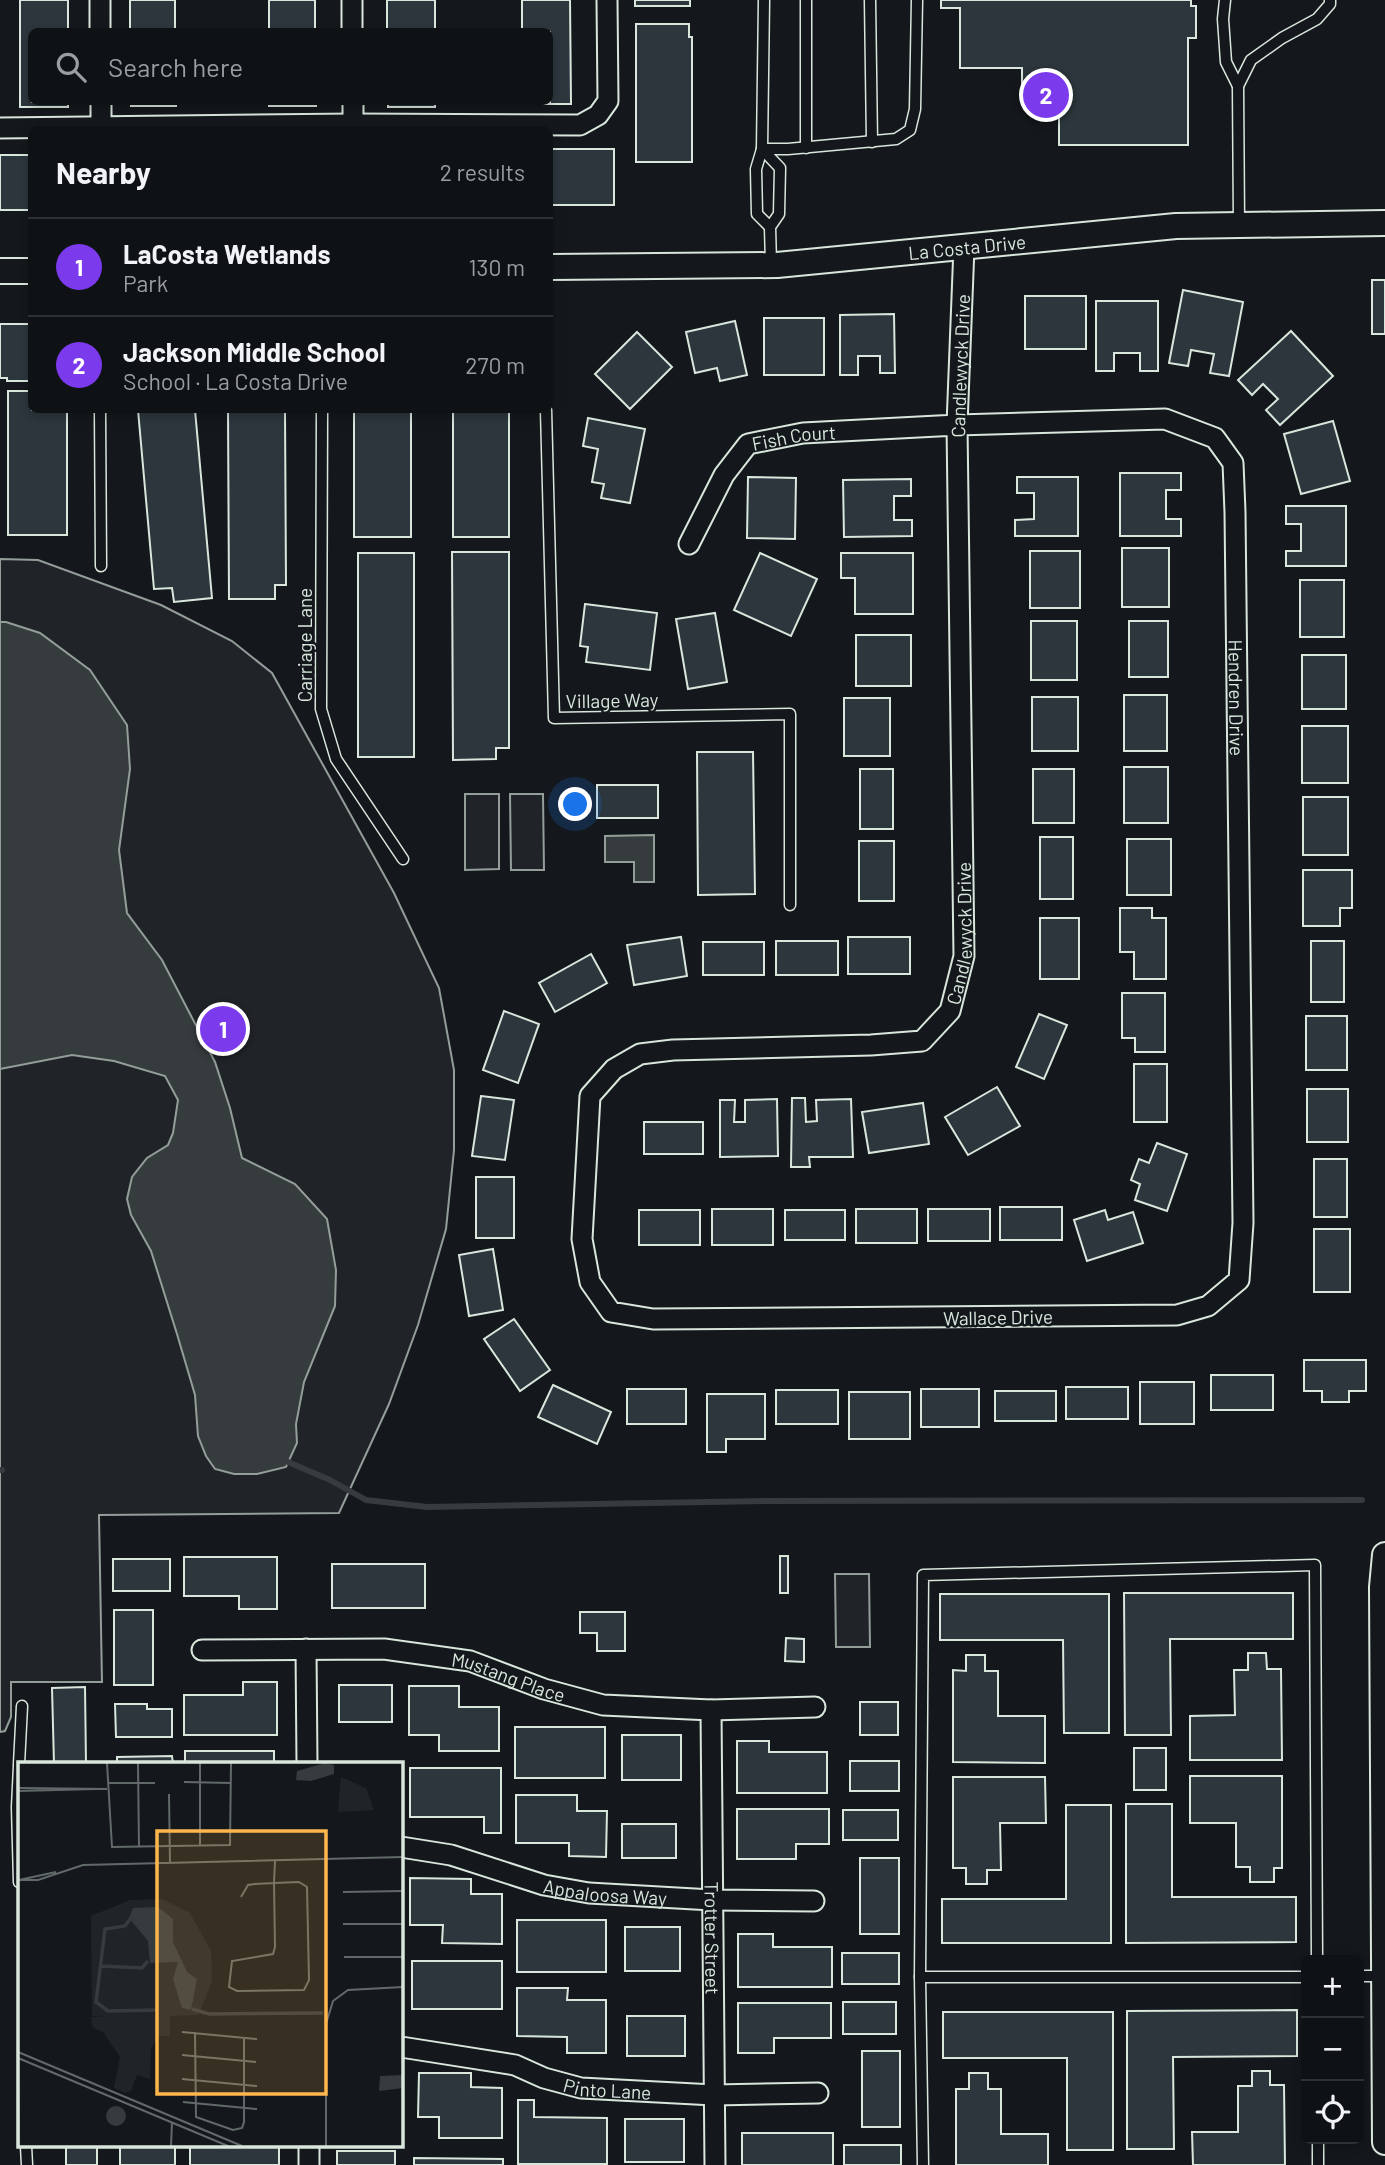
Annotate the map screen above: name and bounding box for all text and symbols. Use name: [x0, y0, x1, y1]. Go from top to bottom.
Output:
search box: [28, 28, 553, 105]
icon: search: [52, 48, 90, 86]
text: Search here: [108, 51, 243, 82]
pin: 2: [1023, 69, 1069, 121]
text: Nearby: [56, 154, 151, 190]
text: 2 results: [440, 158, 525, 186]
street label: La Costa Drive: [907, 229, 1027, 264]
text: LaCosta Wetlands: [123, 238, 331, 269]
text: 1: [75, 253, 83, 281]
text: 130 m: [468, 253, 525, 281]
text: Park: [123, 269, 168, 297]
street label: Candlewyck Drive: [945, 294, 974, 438]
text: Jackson Middle School: [123, 336, 386, 367]
text: 2: [73, 351, 85, 379]
text: 270 m: [465, 351, 525, 379]
text: School · La Costa Drive: [123, 367, 348, 395]
street label: Fish Court: [750, 420, 836, 455]
street label: Carriage Lane: [293, 588, 316, 702]
street label: Hendren Drive: [1225, 639, 1249, 756]
street label: Village Way: [565, 688, 659, 712]
your location: [558, 787, 592, 821]
street label: Candlewyck Drive: [941, 862, 976, 1007]
pin: 1: [200, 1003, 246, 1055]
street label: Wallace Drive: [943, 1305, 1053, 1329]
street label: Mustang Place: [450, 1647, 568, 1706]
inset map: [18, 1762, 402, 2148]
street label: Appaloosa Way: [542, 1874, 668, 1909]
street label: Trotter Street: [701, 1881, 725, 1995]
map controls: [1301, 1955, 1364, 2144]
button: +: [1301, 1955, 1364, 2018]
button: −: [1301, 2018, 1364, 2081]
street label: Pinto Lane: [561, 2072, 652, 2103]
button: locate: [1301, 2081, 1364, 2144]

